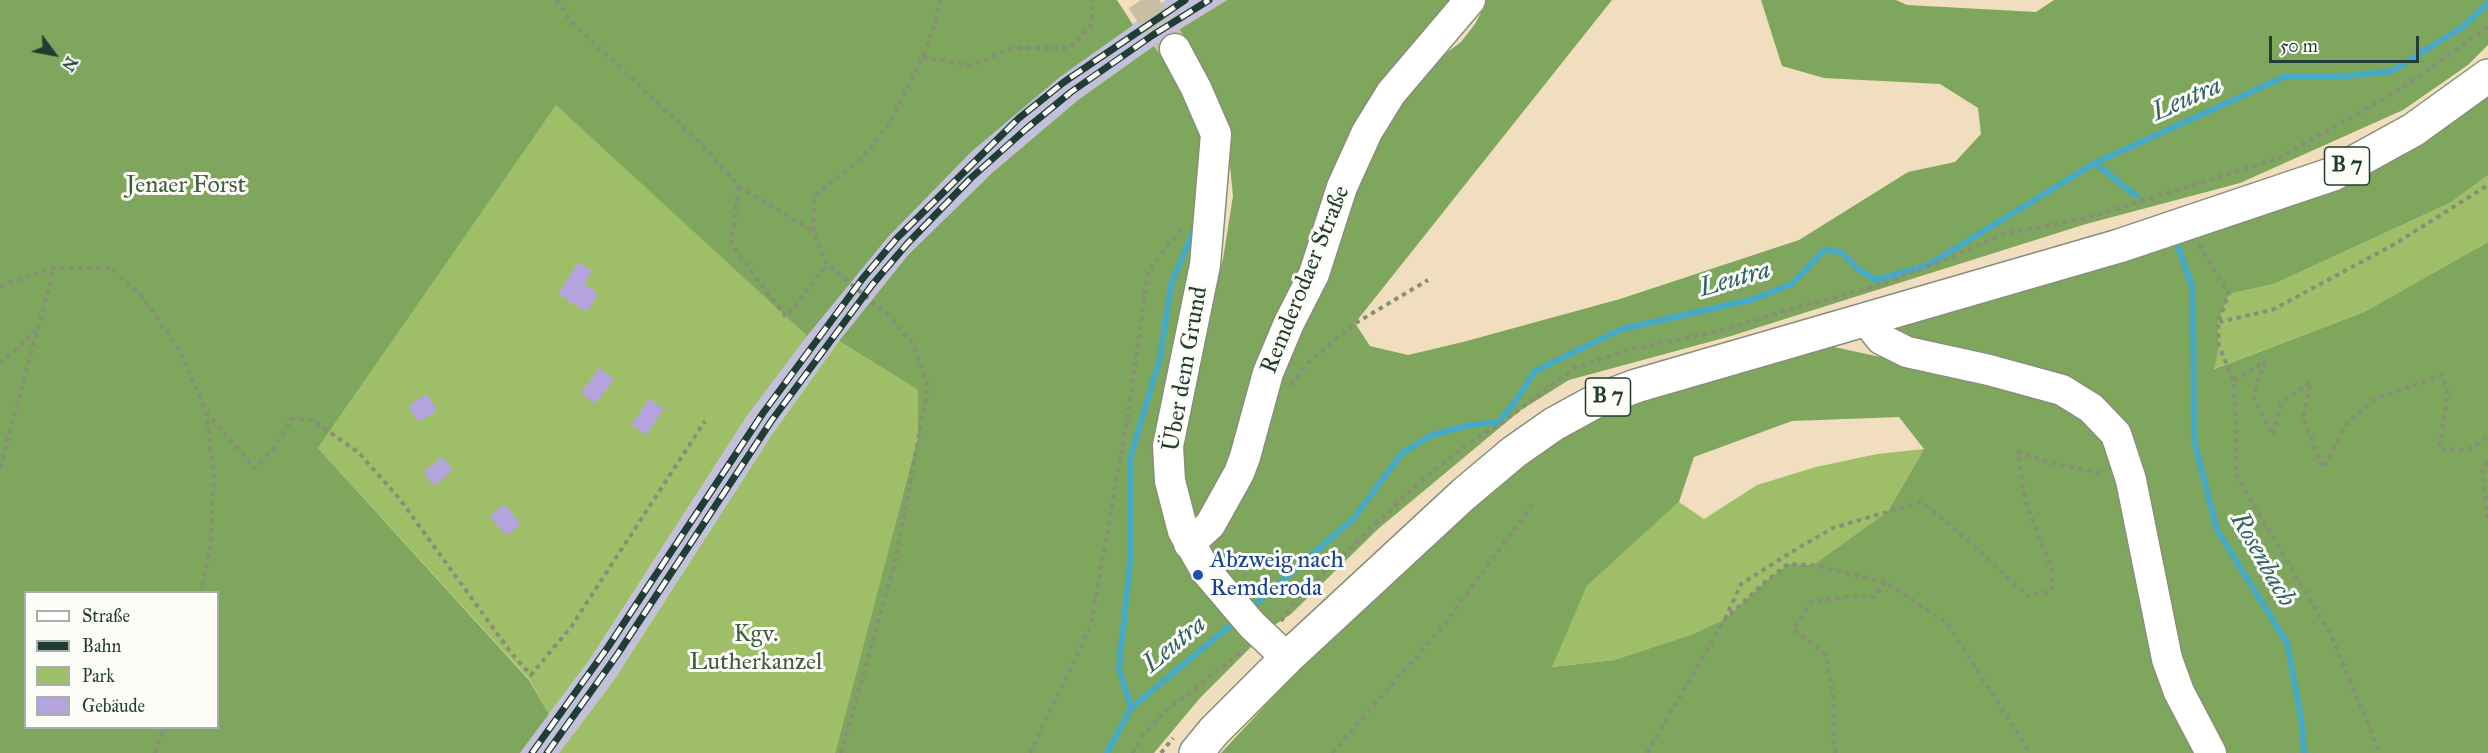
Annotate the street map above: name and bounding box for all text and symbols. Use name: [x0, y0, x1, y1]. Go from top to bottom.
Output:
north arrow: [24, 24, 84, 84]
scale bar: [2272, 24, 2422, 62]
text: 50 m: [2280, 35, 2318, 57]
text: N: [58, 53, 81, 75]
water label: Leutra: [2147, 71, 2227, 129]
road number: B 7: [2324, 147, 2370, 185]
park label: Jenaer Forst: [126, 172, 246, 200]
street label: Remderodaer Straße: [1255, 182, 1357, 378]
water label: Leutra: [1696, 255, 1774, 305]
street label: Über dem Grund: [1157, 284, 1215, 454]
road number: B 7: [1586, 378, 1630, 416]
water label: Rosenbach: [2222, 507, 2302, 613]
place label: Abzweig nach Remderoda: [1210, 547, 1344, 603]
marker: Abzweig nach Remderoda: [1191, 568, 1205, 582]
legend: [24, 591, 219, 729]
text: Straße: [82, 605, 130, 627]
water label: Leutra: [1137, 610, 1213, 680]
park label: Kgv. Lutherkanzel: [690, 621, 822, 677]
text: Bahn: [82, 635, 121, 657]
text: Park: [82, 665, 115, 687]
text: Gebäude: [82, 695, 145, 717]

